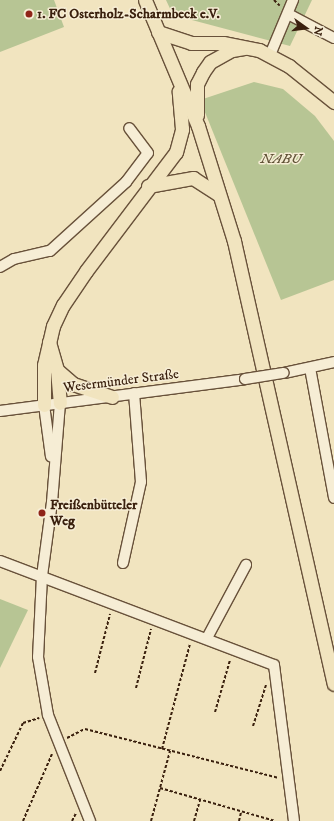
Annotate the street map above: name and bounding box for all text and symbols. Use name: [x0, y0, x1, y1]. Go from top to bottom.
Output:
place label: 1. FC Osterholz-Scharmbeck e.V.: [37, 6, 220, 22]
north arrow: [286, 8, 326, 48]
marker: 1. FC Osterholz-Scharmbeck e.V.: [24, 9, 34, 19]
text: N: [310, 25, 326, 37]
park label: NABU: [261, 151, 301, 167]
street label: Wesermünder Straße: [62, 366, 180, 396]
place label: Freißenbütteler Weg: [50, 497, 137, 530]
marker: Freißenbütteler Weg: [37, 508, 47, 518]

